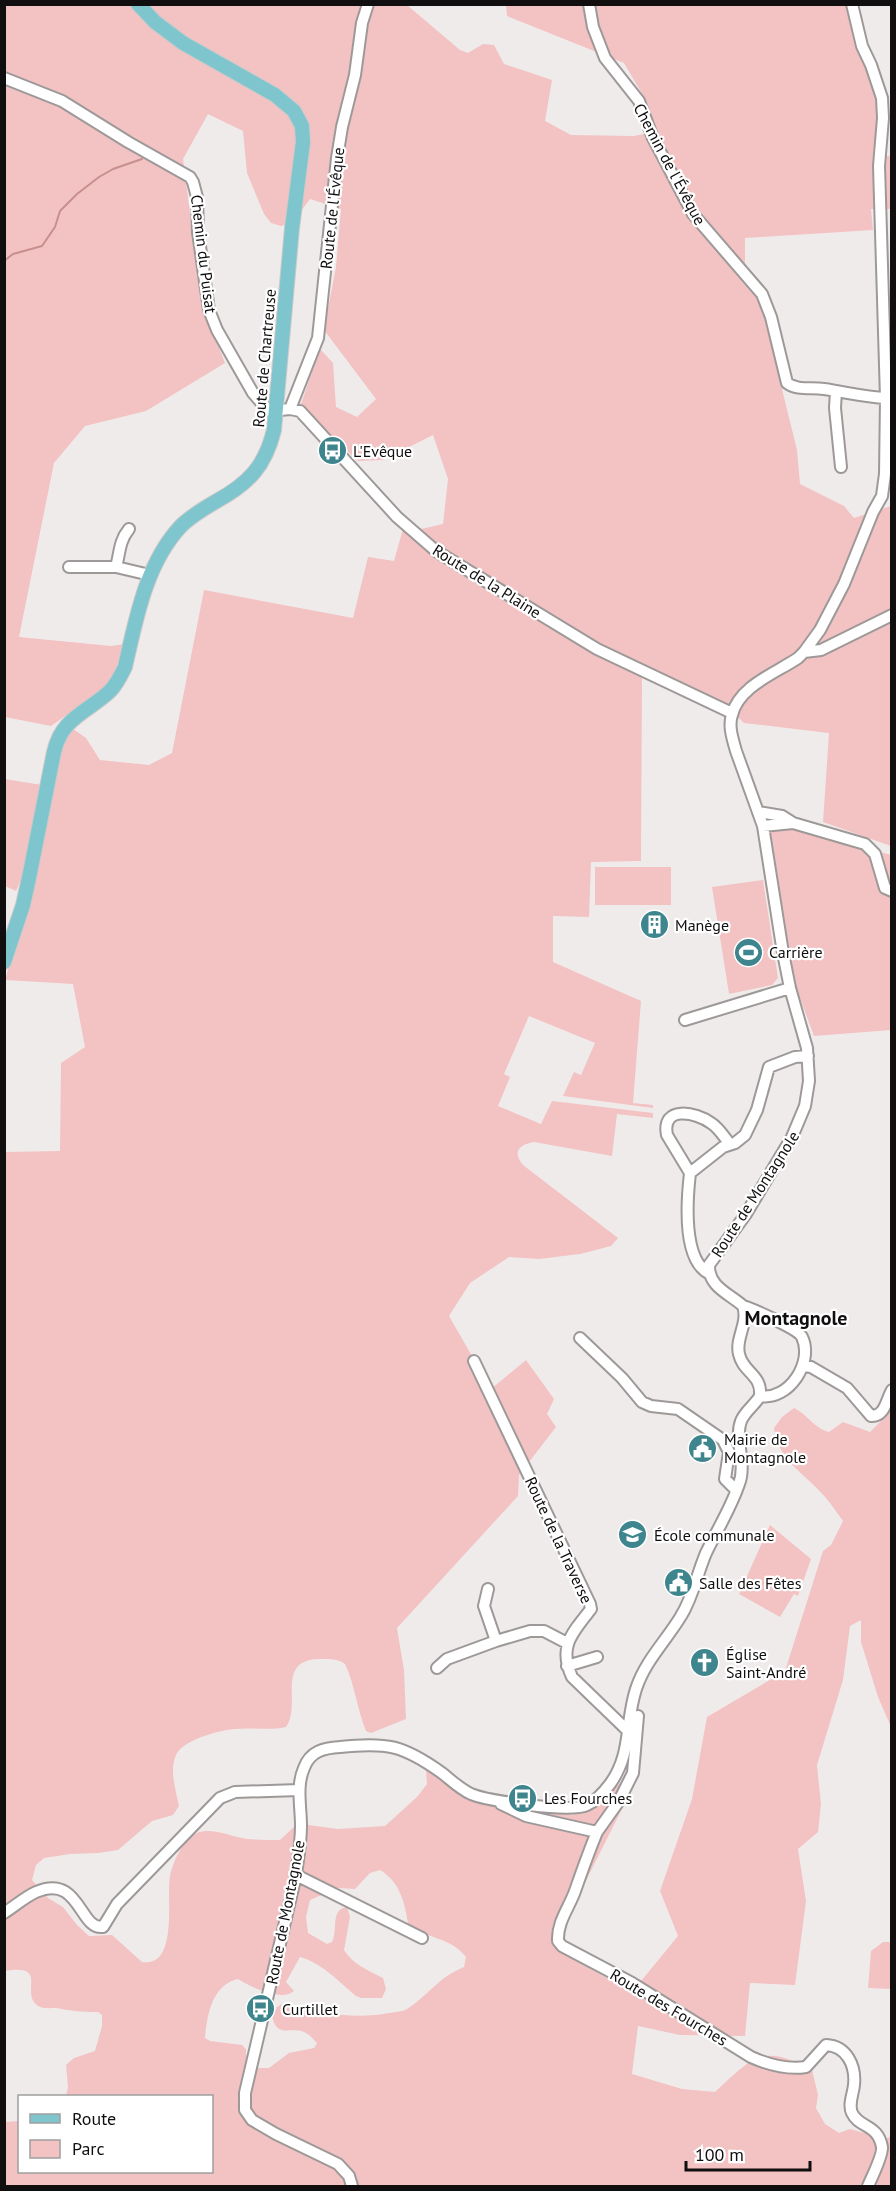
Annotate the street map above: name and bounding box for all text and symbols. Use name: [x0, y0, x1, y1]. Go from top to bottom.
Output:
street label: Chemin de l'Évêque: [630, 100, 710, 228]
street label: Route de l'Évêque: [316, 146, 348, 270]
street label: Chemin du Puisat: [187, 194, 221, 315]
street label: Route de Chartreuse: [248, 288, 280, 428]
bus stop icon: L'Evêque: [316, 435, 348, 467]
place label: L'Evêque: [353, 441, 412, 461]
street label: Route de la Plaine: [429, 540, 545, 622]
building icon: Manège: [638, 909, 670, 941]
place label: Manège: [675, 915, 729, 935]
sports icon: Carrière: [732, 936, 764, 968]
place label: Carrière: [769, 942, 823, 962]
street label: Route de Montagnole: [707, 1127, 803, 1261]
district label: Montagnole: [745, 1305, 847, 1331]
place label: Mairie de Montagnole: [724, 1429, 806, 1467]
public building icon: Mairie de Montagnole: [687, 1432, 719, 1464]
street label: Route de la Traverse: [521, 1473, 597, 1607]
school or university icon: École communale: [617, 1519, 649, 1551]
place label: École communale: [654, 1525, 775, 1545]
public building icon: Salle des Fêtes: [662, 1567, 694, 1599]
place label: Salle des Fêtes: [699, 1573, 802, 1593]
place label: Église Saint-André: [726, 1644, 806, 1682]
church icon: Église Saint-André: [689, 1647, 721, 1679]
bus stop icon: Les Fourches: [507, 1782, 539, 1814]
place label: Les Fourches: [544, 1788, 632, 1808]
street label: Route de Montagnole: [261, 1838, 309, 1986]
street label: Route des Fourches: [607, 1964, 731, 2050]
bus stop icon: Curtillet: [245, 1993, 277, 2025]
place label: Curtillet: [282, 1999, 339, 2019]
legend: [18, 2095, 213, 2173]
text: Route: [72, 2107, 116, 2130]
scale bar: [686, 2134, 810, 2172]
text: Parc: [72, 2137, 105, 2160]
text: 100 m: [695, 2143, 744, 2166]

